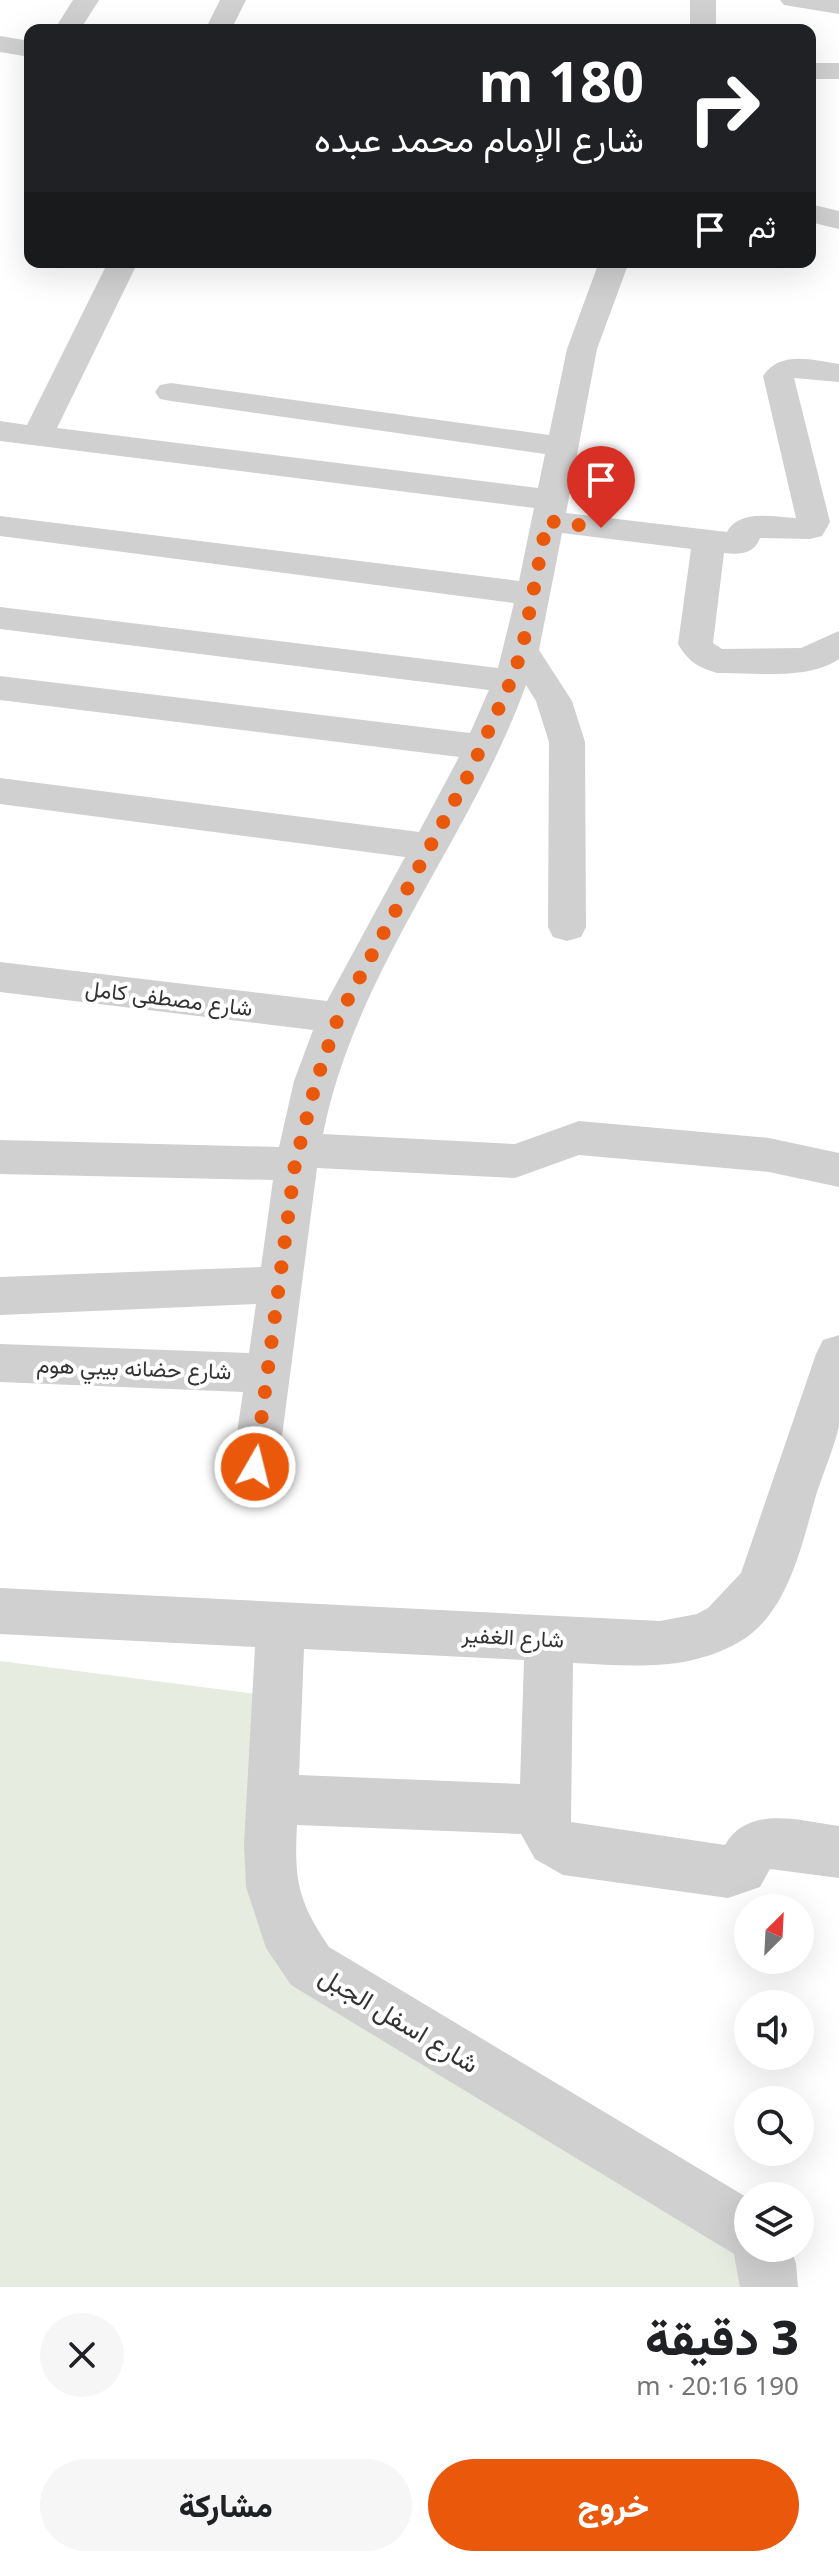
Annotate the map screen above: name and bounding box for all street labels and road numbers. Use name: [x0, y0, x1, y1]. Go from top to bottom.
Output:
street label: شارع مصطفى كامل: [84, 972, 255, 1023]
street label: شارع حضانه بيبي هوم: [36, 1349, 232, 1390]
street label: شارع الغفير: [460, 1618, 565, 1655]
street label: شارع اسفل الجبل: [312, 1957, 486, 2082]

